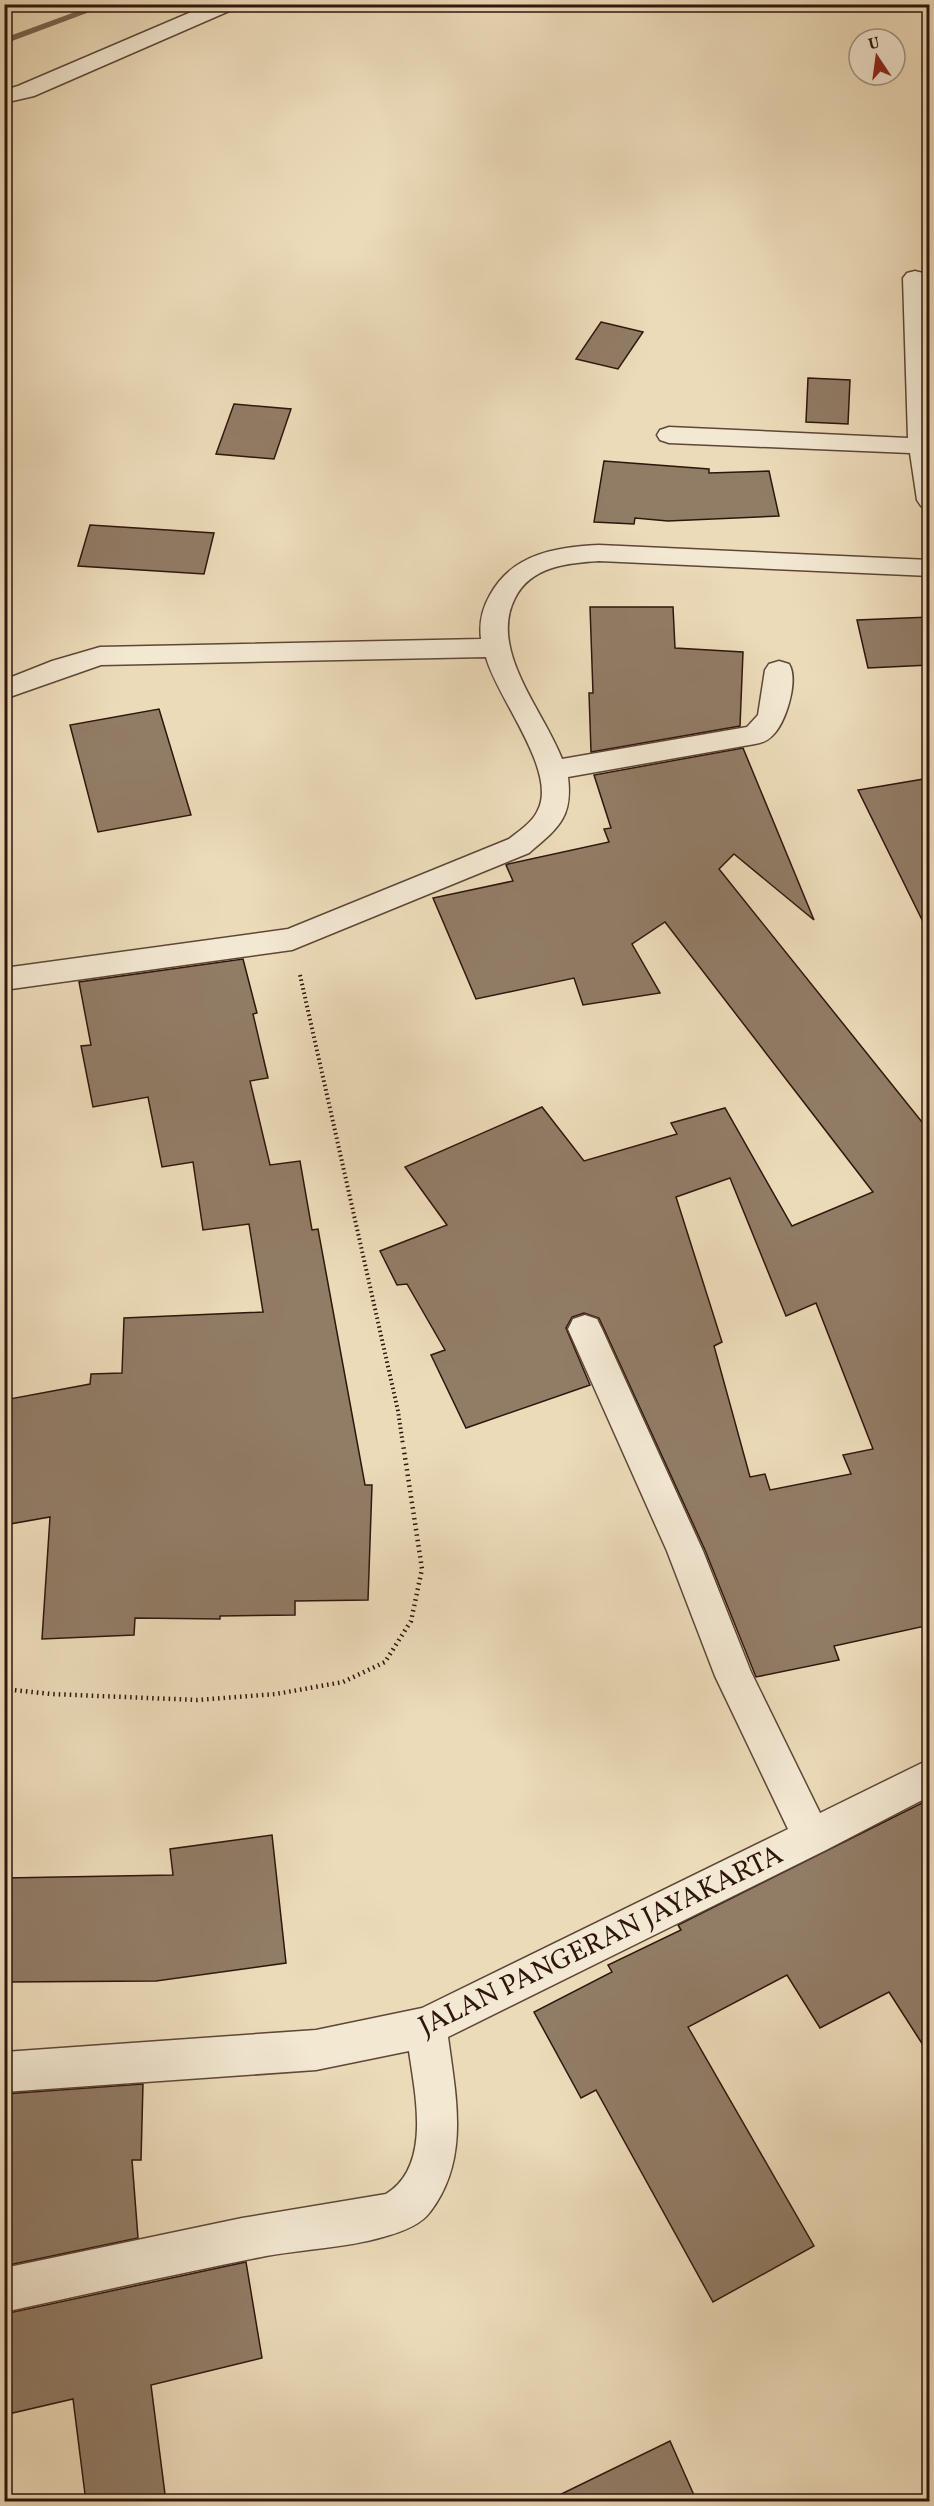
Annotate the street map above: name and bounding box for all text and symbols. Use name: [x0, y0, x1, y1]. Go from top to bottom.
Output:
north arrow: [847, 27, 907, 87]
text: U: [866, 32, 882, 56]
street label: JALAN PANGERAN JAYAKARTA: [412, 1836, 790, 2047]

